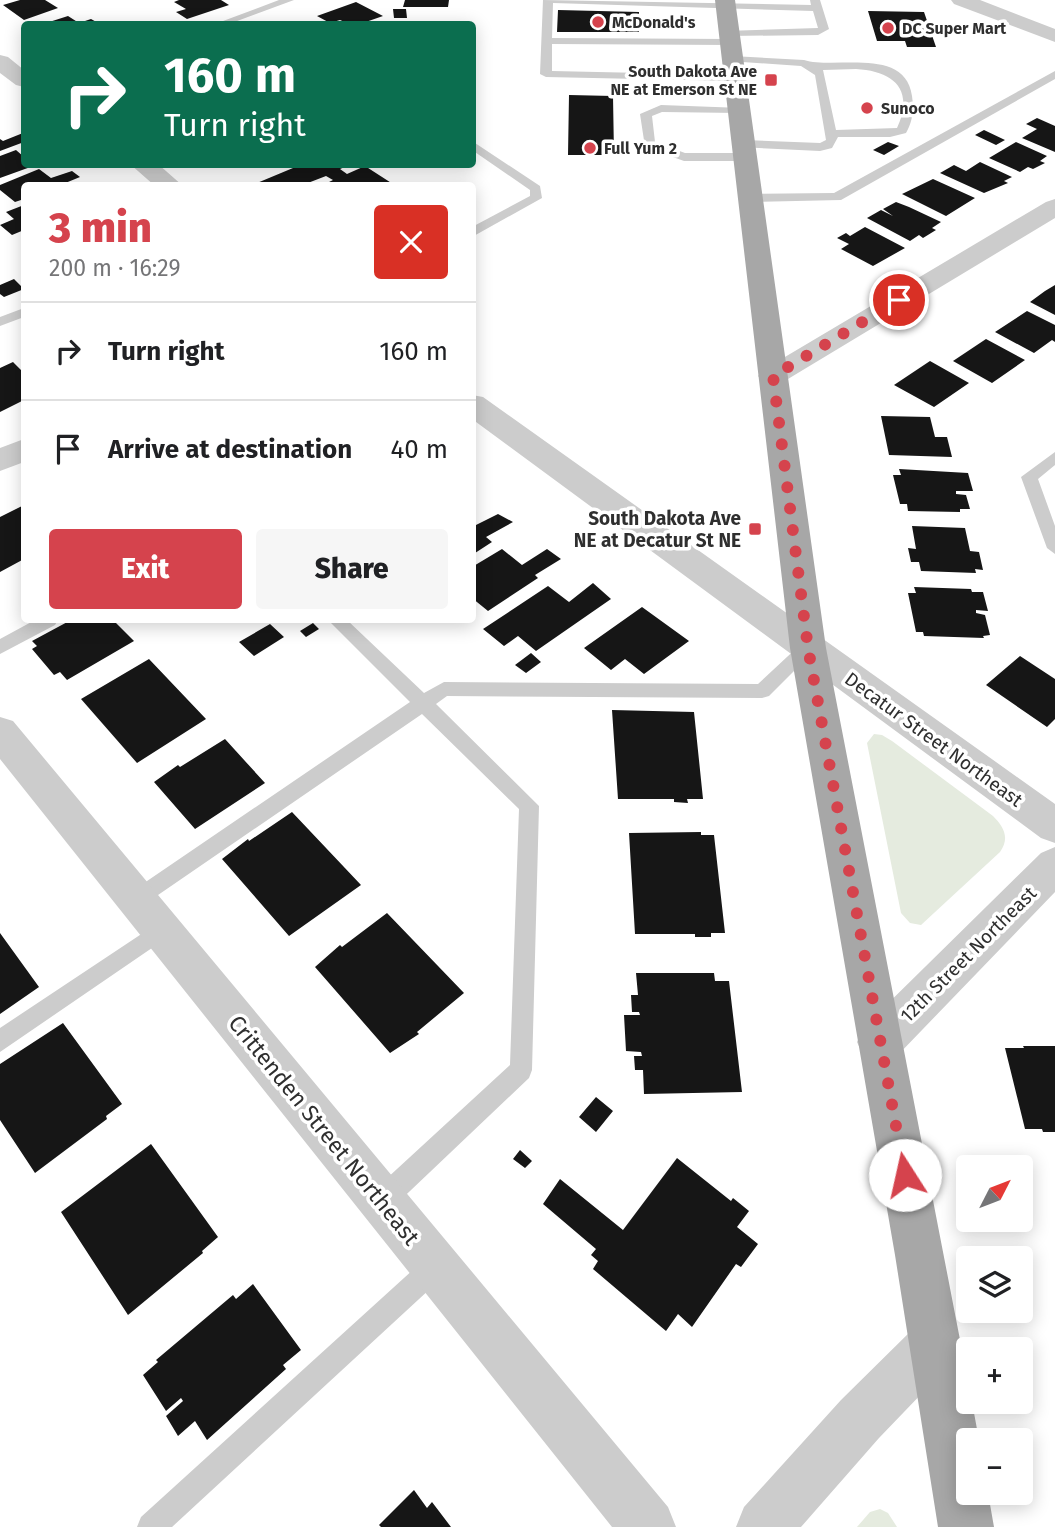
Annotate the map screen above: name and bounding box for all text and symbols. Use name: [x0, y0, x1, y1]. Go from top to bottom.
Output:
place label: McDonald's: [612, 13, 696, 32]
marker: McDonald's: [590, 14, 606, 30]
place label: DC Super Mart: [902, 19, 1007, 38]
marker: DC Super Mart: [880, 20, 896, 36]
text: 160 m: [164, 46, 296, 105]
icon: right: [49, 49, 140, 140]
place label: South Dakota Ave NE at Emerson St NE: [610, 62, 757, 99]
marker: South Dakota Ave NE at Emerson St NE: [763, 72, 779, 88]
place label: Sunoco: [881, 99, 935, 118]
marker: Sunoco: [859, 100, 875, 116]
text: Turn right: [164, 106, 306, 144]
place label: Full Yum 2: [604, 139, 677, 158]
marker: Full Yum 2: [582, 140, 598, 156]
text: 3 min: [49, 203, 152, 253]
button: close: [374, 205, 448, 279]
text: 200 m · 16:29: [49, 254, 181, 282]
pin: [869, 270, 929, 330]
icon: arrive: [880, 281, 918, 319]
icon: right: [49, 332, 87, 370]
text: Turn right: [108, 336, 225, 367]
text: 160 m: [379, 336, 448, 367]
icon: arrive: [49, 430, 87, 468]
text: Arrive at destination: [108, 434, 352, 465]
text: 40 m: [390, 434, 448, 465]
place label: South Dakota Ave NE at Decatur St NE: [574, 507, 741, 552]
marker: South Dakota Ave NE at Decatur St NE: [747, 521, 763, 537]
button: Exit: [49, 529, 242, 609]
button: Share: [256, 529, 448, 609]
street label: Decatur Street Northeast: [840, 667, 1027, 812]
street label: 12th Street Northeast: [896, 882, 1041, 1027]
street label: Crittenden Street Northeast: [223, 1009, 426, 1251]
position arrow: [868, 1138, 942, 1212]
north arrow: [956, 1155, 1032, 1232]
map controls: [956, 1155, 1033, 1505]
button: layers: [956, 1246, 1033, 1323]
button: +: [956, 1337, 1033, 1414]
button: −: [956, 1428, 1033, 1505]

